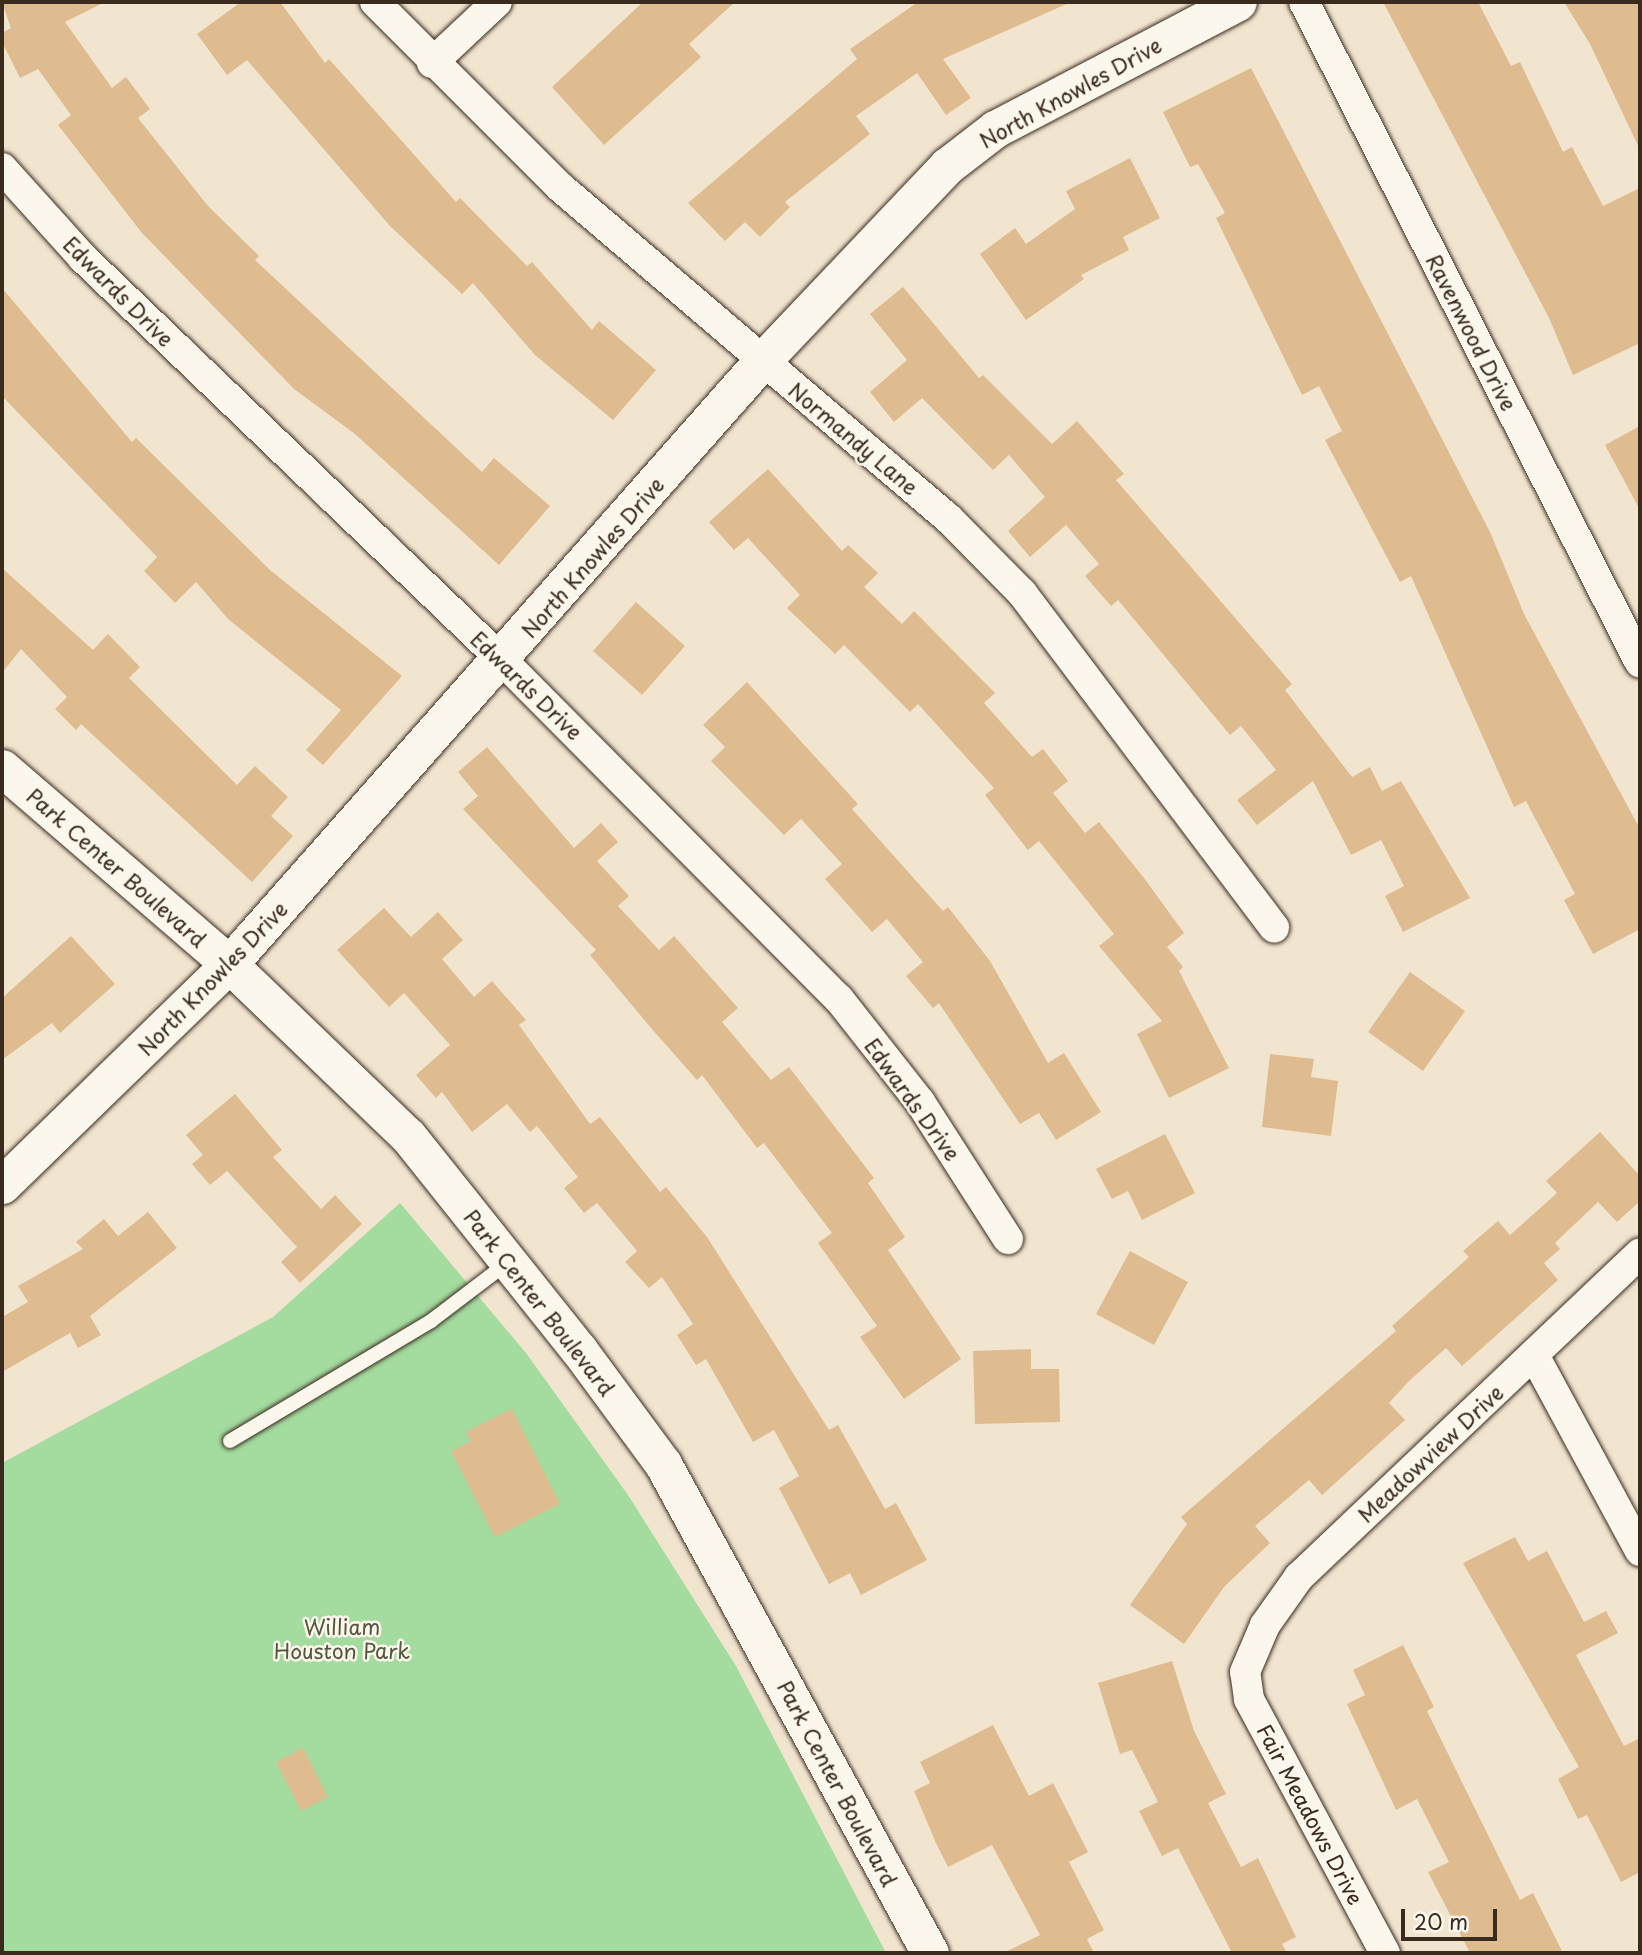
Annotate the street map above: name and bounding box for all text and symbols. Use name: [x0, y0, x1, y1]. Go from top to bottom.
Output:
street label: North Knowles Drive: [973, 31, 1167, 153]
street label: Edwards Drive: [58, 230, 180, 352]
street label: Ravenwood Drive: [1421, 249, 1523, 415]
street label: Normandy Lane: [784, 376, 924, 500]
street label: North Knowles Drive: [515, 471, 669, 643]
street label: Edwards Drive: [466, 625, 588, 745]
street label: Park Center Boulevard: [22, 782, 212, 952]
street label: North Knowles Drive: [131, 895, 293, 1061]
street label: Edwards Drive: [860, 1033, 966, 1165]
street label: Park Center Boulevard: [459, 1204, 621, 1400]
street label: Meadowview Drive: [1352, 1379, 1508, 1527]
park label: William Houston Park: [274, 1613, 410, 1663]
street label: Park Center Boulevard: [773, 1676, 903, 1890]
street label: Fair Meadows Drive: [1253, 1719, 1369, 1909]
scale bar: [1404, 1896, 1500, 1940]
text: 20 m: [1414, 1905, 1468, 1937]

